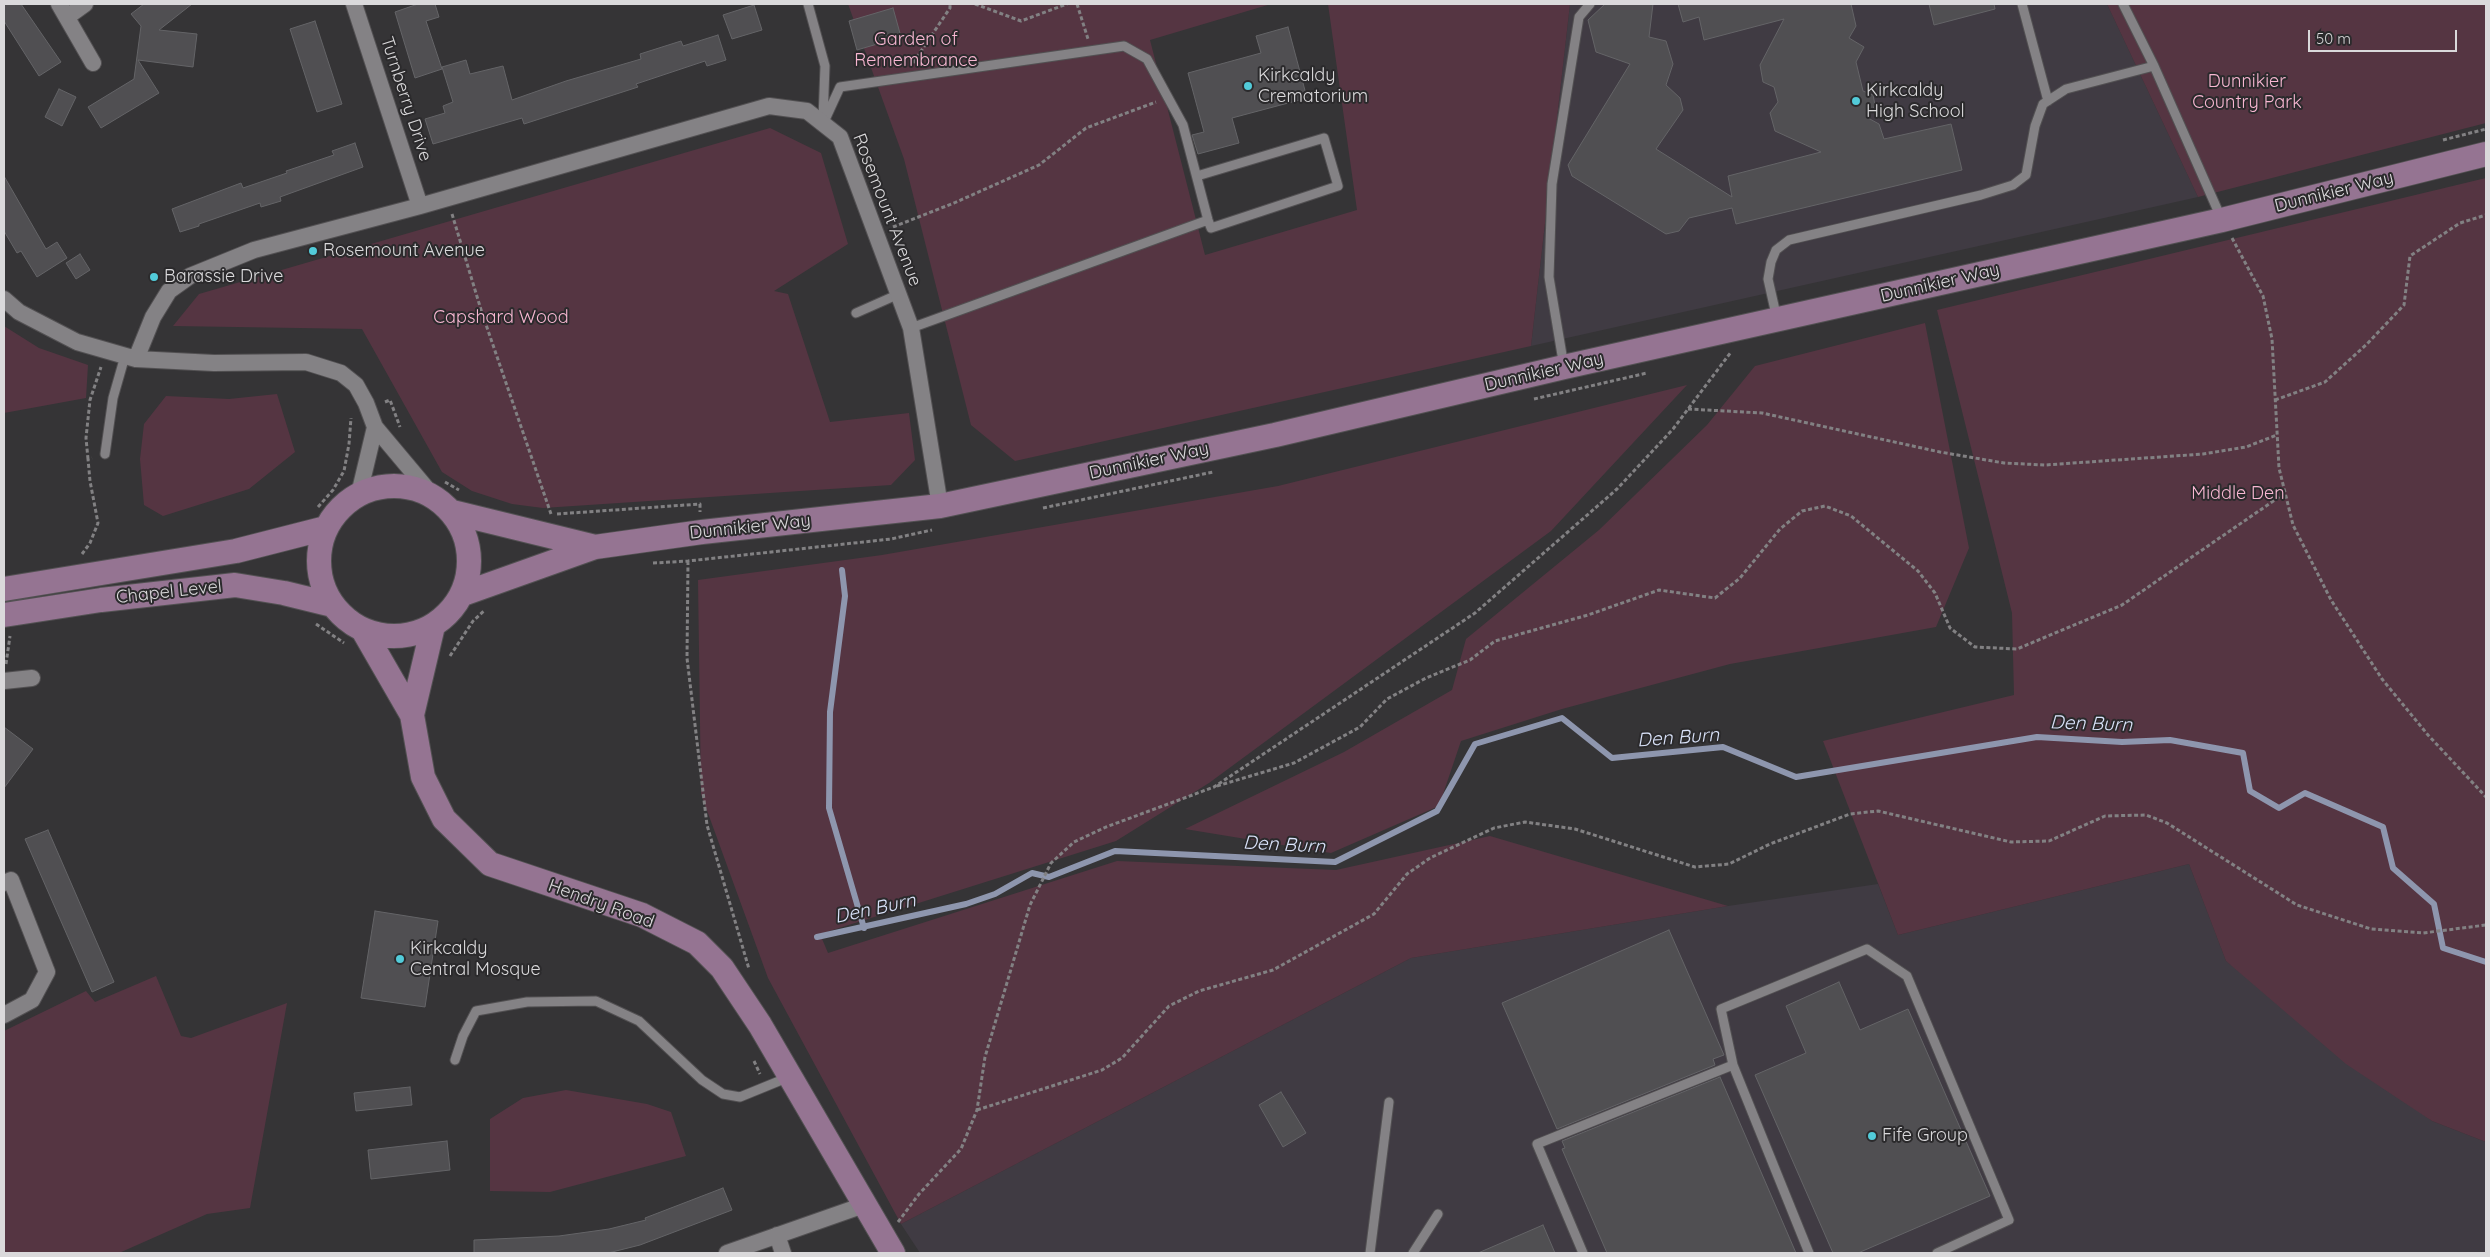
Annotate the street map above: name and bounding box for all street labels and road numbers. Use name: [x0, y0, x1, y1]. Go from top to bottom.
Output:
street label: Turnberry Drive: [376, 34, 436, 164]
street label: Rosemount Avenue: [848, 131, 926, 289]
street label: Dunnikier Way: [2272, 167, 2396, 217]
street label: Dunnikier Way: [1878, 259, 2002, 307]
street label: Dunnikier Way: [1482, 348, 1606, 396]
street label: Dunnikier Way: [1087, 438, 1211, 484]
street label: Dunnikier Way: [688, 510, 812, 544]
street label: Chapel Level: [115, 576, 223, 608]
street label: Hendry Road: [545, 875, 657, 933]

